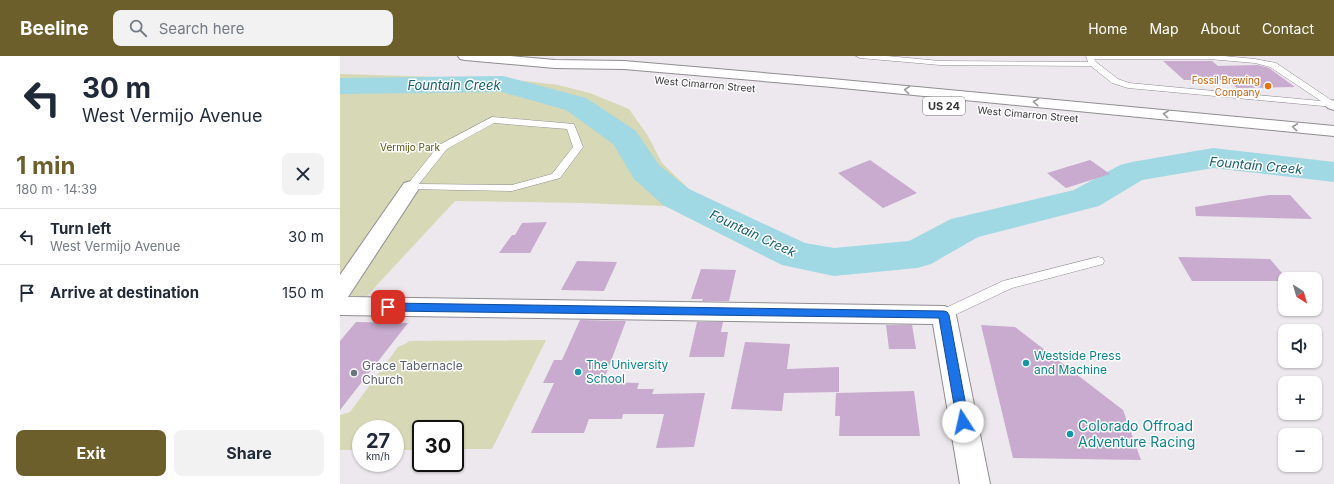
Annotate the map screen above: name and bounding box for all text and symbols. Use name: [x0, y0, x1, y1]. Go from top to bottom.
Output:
search box: [113, 10, 393, 46]
text: Beeline: [20, 17, 89, 40]
icon: search: [127, 17, 149, 39]
text: Search here: [159, 19, 244, 38]
text: Home: [1088, 20, 1127, 37]
text: Map: [1149, 20, 1179, 37]
text: About: [1201, 20, 1240, 37]
text: Contact: [1262, 20, 1314, 37]
text: 30 m: [82, 71, 151, 105]
icon: left: [16, 72, 68, 124]
street label: West Cimarron Street: [654, 74, 757, 94]
place label: Fossil Brewing Company: [1192, 74, 1260, 98]
water label: Fountain Creek: [407, 77, 501, 93]
marker: Fossil Brewing Company: [1263, 81, 1273, 91]
one-way arrow: [904, 85, 910, 94]
road number: US 24: [923, 97, 965, 115]
one-way arrow: [1033, 97, 1040, 106]
street label: West Cimarron Street: [977, 104, 1080, 124]
text: West Vermijo Avenue: [82, 105, 262, 126]
one-way arrow: [1163, 110, 1169, 119]
one-way arrow: [1292, 123, 1298, 132]
park label: Vermijo Park: [380, 141, 440, 153]
text: 1 min: [16, 151, 75, 180]
button: close: [282, 153, 324, 195]
water label: Fountain Creek: [1209, 153, 1304, 177]
text: 180 m · 14:39: [16, 181, 97, 197]
water label: Fountain Creek: [707, 206, 799, 260]
text: Turn left: [50, 219, 111, 238]
icon: left: [16, 226, 38, 248]
text: 30 m: [288, 227, 324, 246]
text: West Vermijo Avenue: [50, 238, 180, 254]
north arrow: [1278, 272, 1322, 316]
map controls: [1278, 272, 1322, 472]
icon: arrive: [16, 282, 38, 304]
text: Arrive at destination: [50, 283, 199, 302]
text: 150 m: [282, 283, 324, 302]
pin: [371, 290, 405, 324]
icon: arrive: [377, 296, 399, 318]
button: sound: [1278, 324, 1322, 368]
place label: Westside Press and Machine: [1034, 348, 1121, 377]
place label: The University School: [586, 357, 669, 386]
place label: Grace Tabernacle Church: [362, 358, 463, 387]
marker: Westside Press and Machine: [1021, 358, 1031, 368]
marker: The University School: [573, 367, 583, 377]
marker: Grace Tabernacle Church: [349, 368, 359, 378]
button: +: [1278, 376, 1322, 420]
position arrow: [942, 401, 984, 443]
place label: Colorado Offroad Adventure Racing: [1078, 417, 1195, 450]
speed limit sign: 30: [412, 420, 464, 472]
button: −: [1278, 428, 1322, 472]
text: 27: [366, 429, 390, 453]
marker: Colorado Offroad Adventure Racing: [1065, 429, 1075, 439]
button: Exit: [16, 430, 166, 476]
button: Share: [174, 430, 324, 476]
text: km/h: [366, 450, 390, 462]

